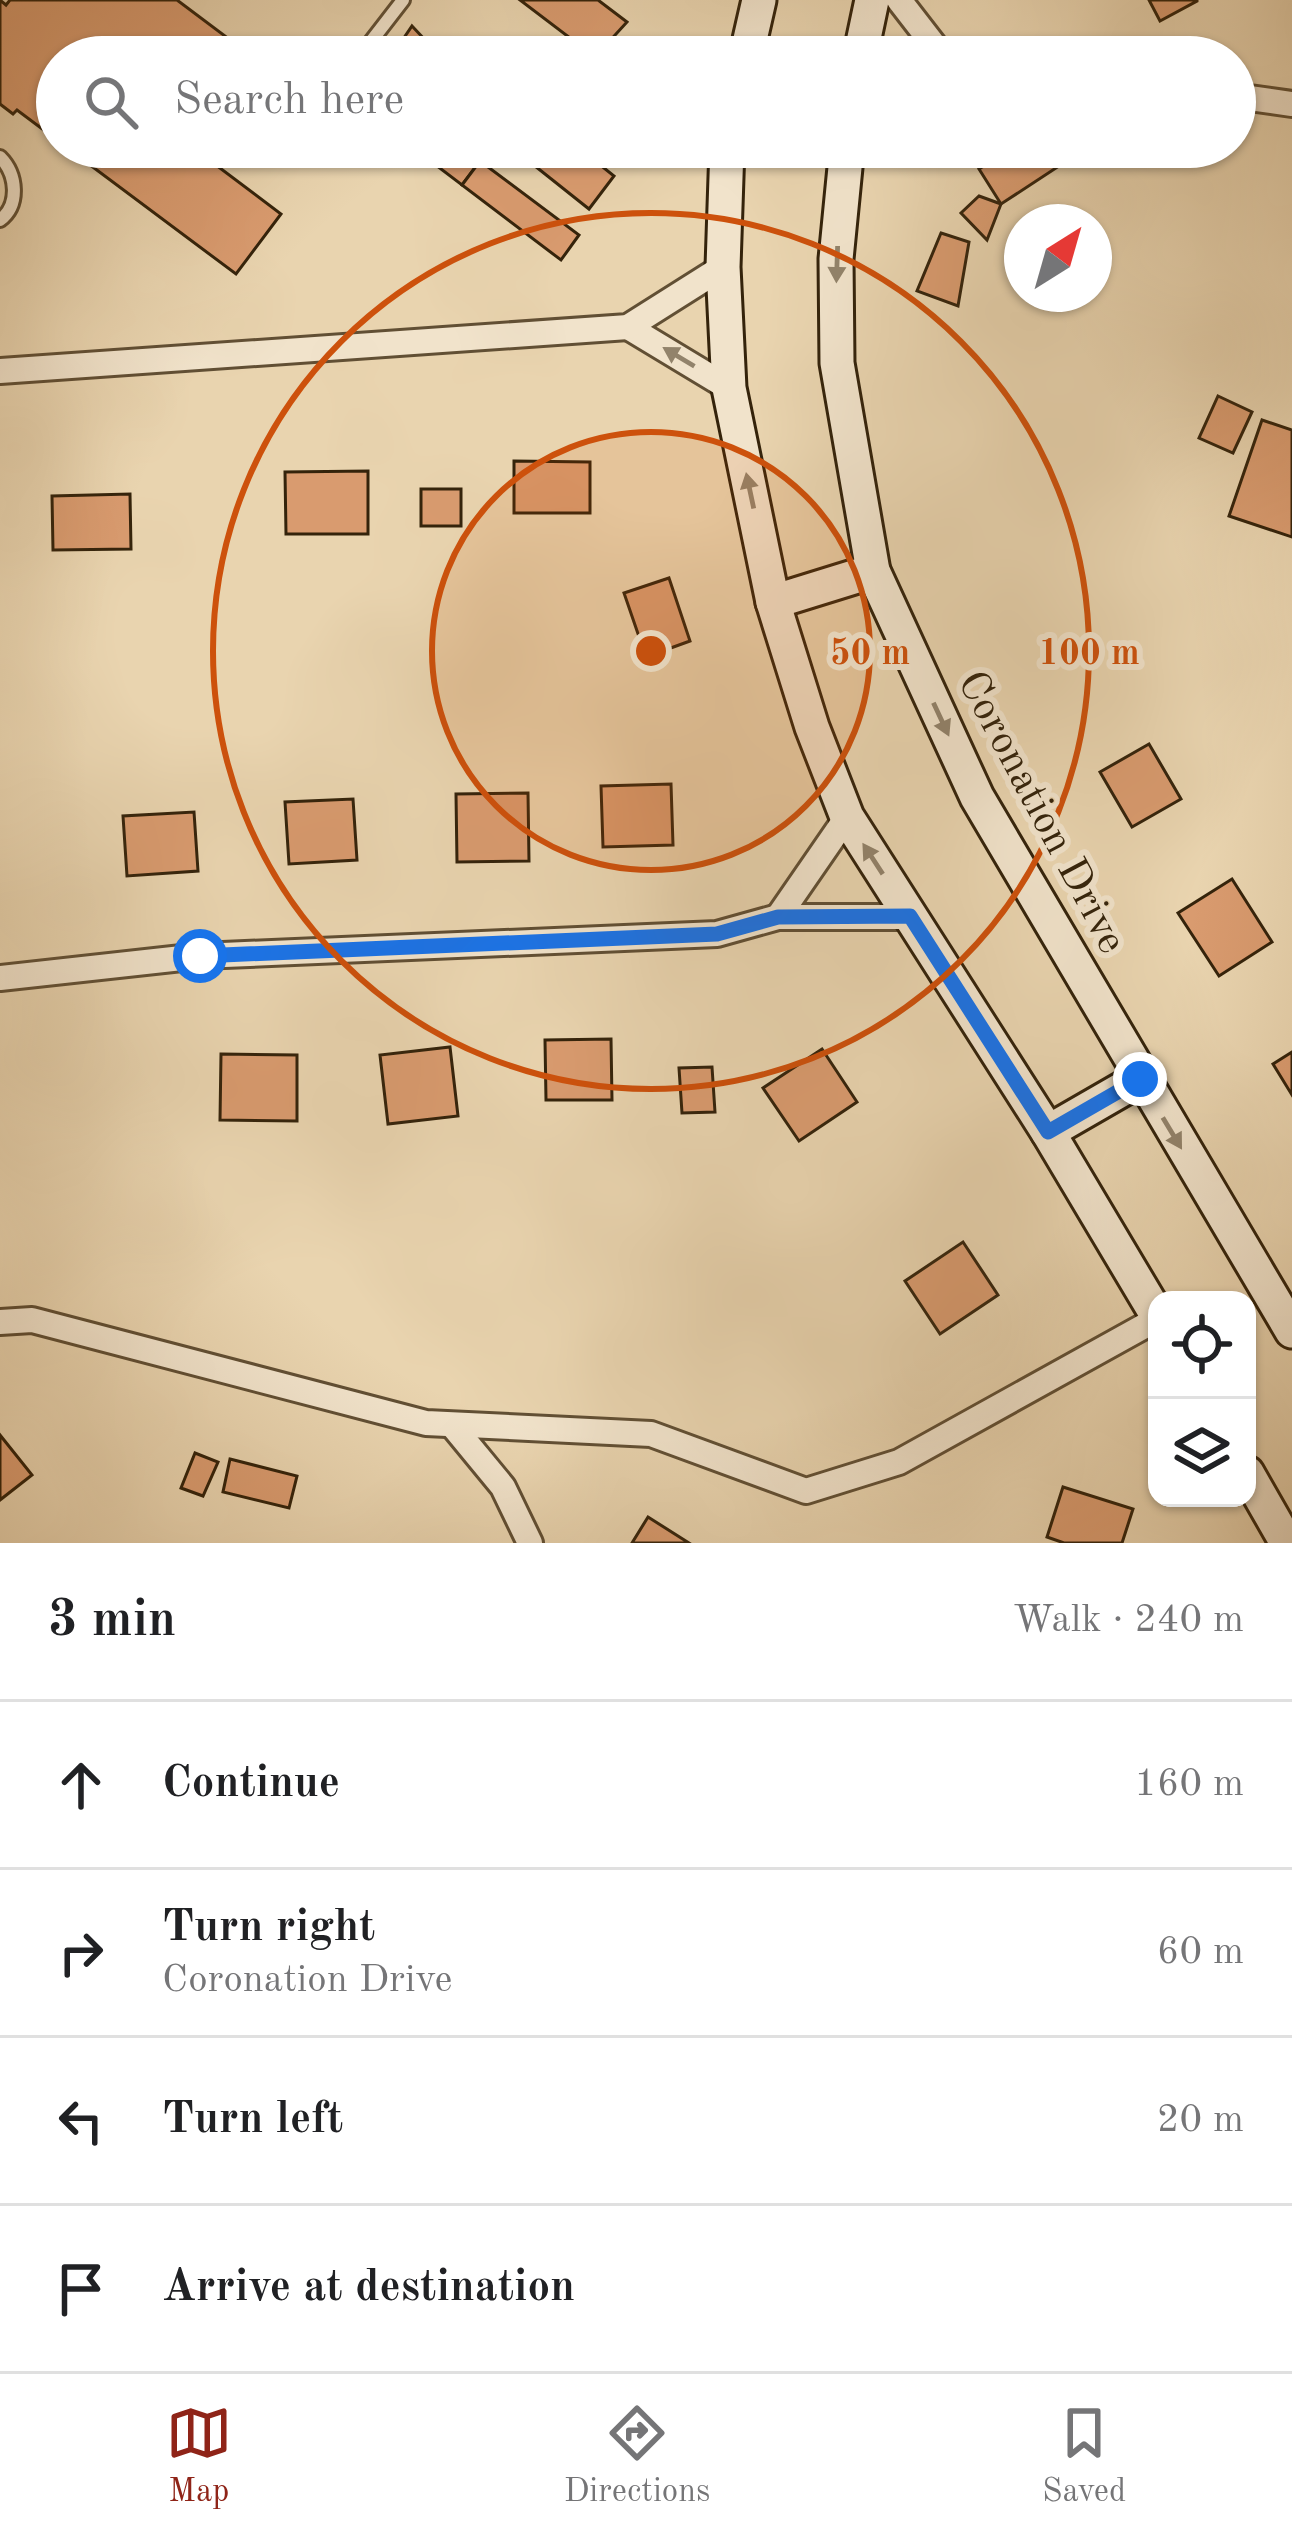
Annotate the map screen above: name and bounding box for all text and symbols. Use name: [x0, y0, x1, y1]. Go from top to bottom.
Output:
search box: [36, 36, 1256, 168]
icon: search: [78, 69, 144, 135]
text: Search here: [174, 79, 404, 124]
north arrow: [1004, 204, 1112, 312]
one-way arrow: [827, 245, 846, 283]
one-way arrow: [662, 348, 696, 369]
one-way arrow: [740, 472, 759, 510]
centre of rings: [630, 630, 672, 672]
text: 50 m: [830, 637, 910, 673]
text: 100 m: [1038, 637, 1140, 673]
street label: Coronation Drive: [949, 665, 1132, 961]
one-way arrow: [932, 702, 952, 737]
one-way arrow: [863, 842, 885, 875]
route start: [173, 929, 227, 983]
route end: [1113, 1052, 1167, 1106]
one-way arrow: [1161, 1116, 1182, 1150]
map controls: [1148, 1291, 1256, 1507]
button: locate: [1148, 1291, 1256, 1399]
button: layers: [1148, 1399, 1256, 1507]
text: 3 min: [48, 1596, 176, 1647]
text: Walk · 240 m: [1013, 1601, 1244, 1640]
icon: ahead: [48, 1752, 114, 1818]
text: Continue: [162, 1762, 340, 1807]
text: 160 m: [1134, 1765, 1244, 1804]
text: Turn right: [162, 1906, 375, 1951]
icon: right: [48, 1920, 114, 1986]
text: 60 m: [1157, 1933, 1244, 1972]
text: Coronation Drive: [162, 1961, 452, 2000]
icon: left: [48, 2088, 114, 2154]
text: Turn left: [162, 2098, 343, 2143]
text: 20 m: [1157, 2101, 1244, 2140]
icon: arrive: [48, 2256, 114, 2322]
text: Arrive at destination: [162, 2266, 575, 2311]
tab: Map: [166, 2400, 232, 2513]
tab: Directions: [564, 2400, 710, 2513]
tab: Saved: [1042, 2400, 1126, 2513]

